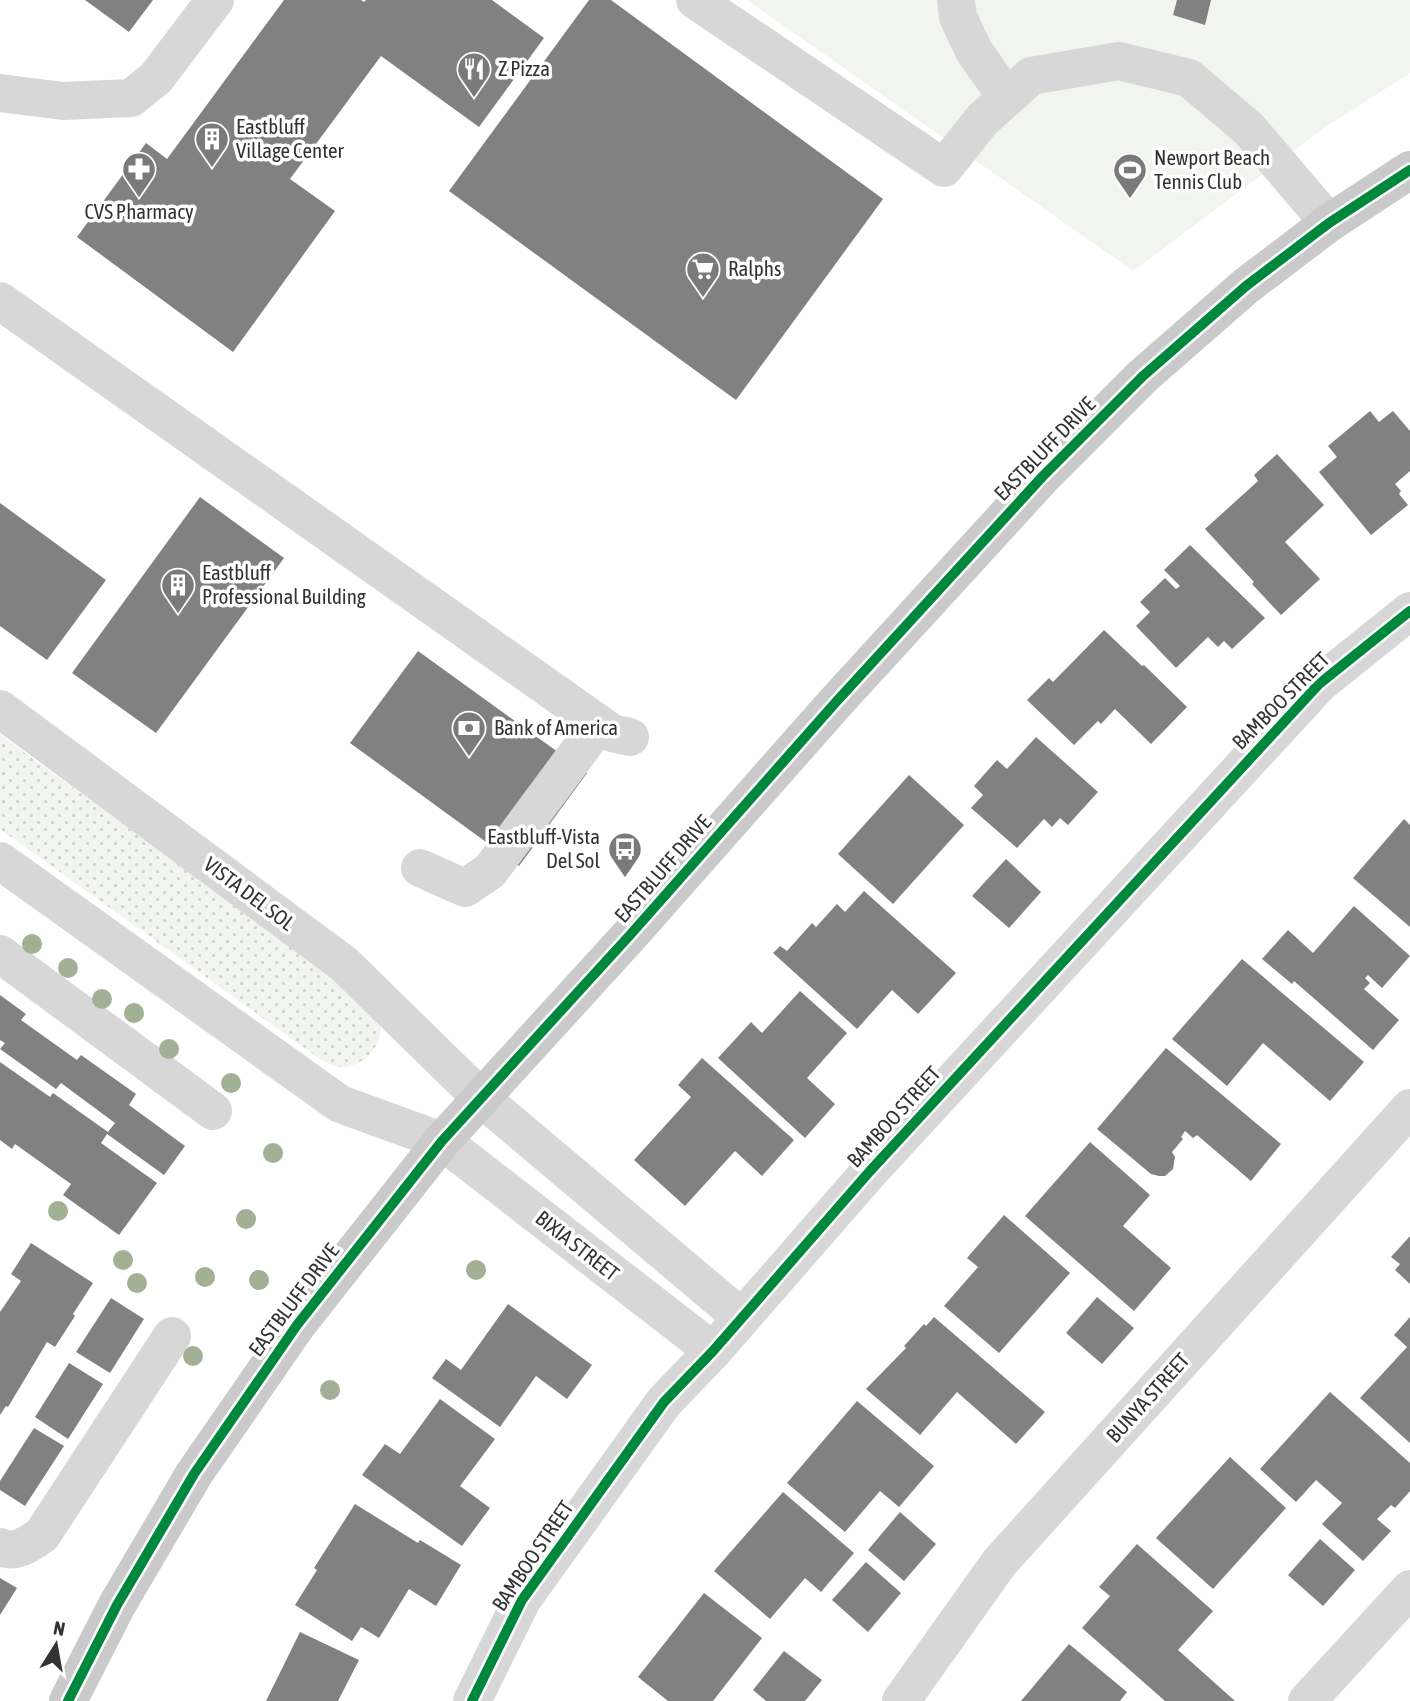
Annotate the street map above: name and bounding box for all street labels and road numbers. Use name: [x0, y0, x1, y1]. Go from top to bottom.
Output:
street label: EASTBLUFF DRIVE: [989, 392, 1100, 505]
street label: BAMBOO STREET: [1227, 647, 1334, 754]
street label: EASTBLUFF DRIVE: [609, 810, 715, 927]
street label: VISTA DEL SOL: [200, 851, 300, 935]
street label: BAMBOO STREET: [842, 1061, 945, 1172]
street label: BIXIA STREET: [531, 1205, 624, 1285]
street label: EASTBLUFF DRIVE: [243, 1238, 343, 1360]
street label: BUNYA STREET: [1101, 1348, 1194, 1447]
street label: BAMBOO STREET: [487, 1496, 578, 1615]

